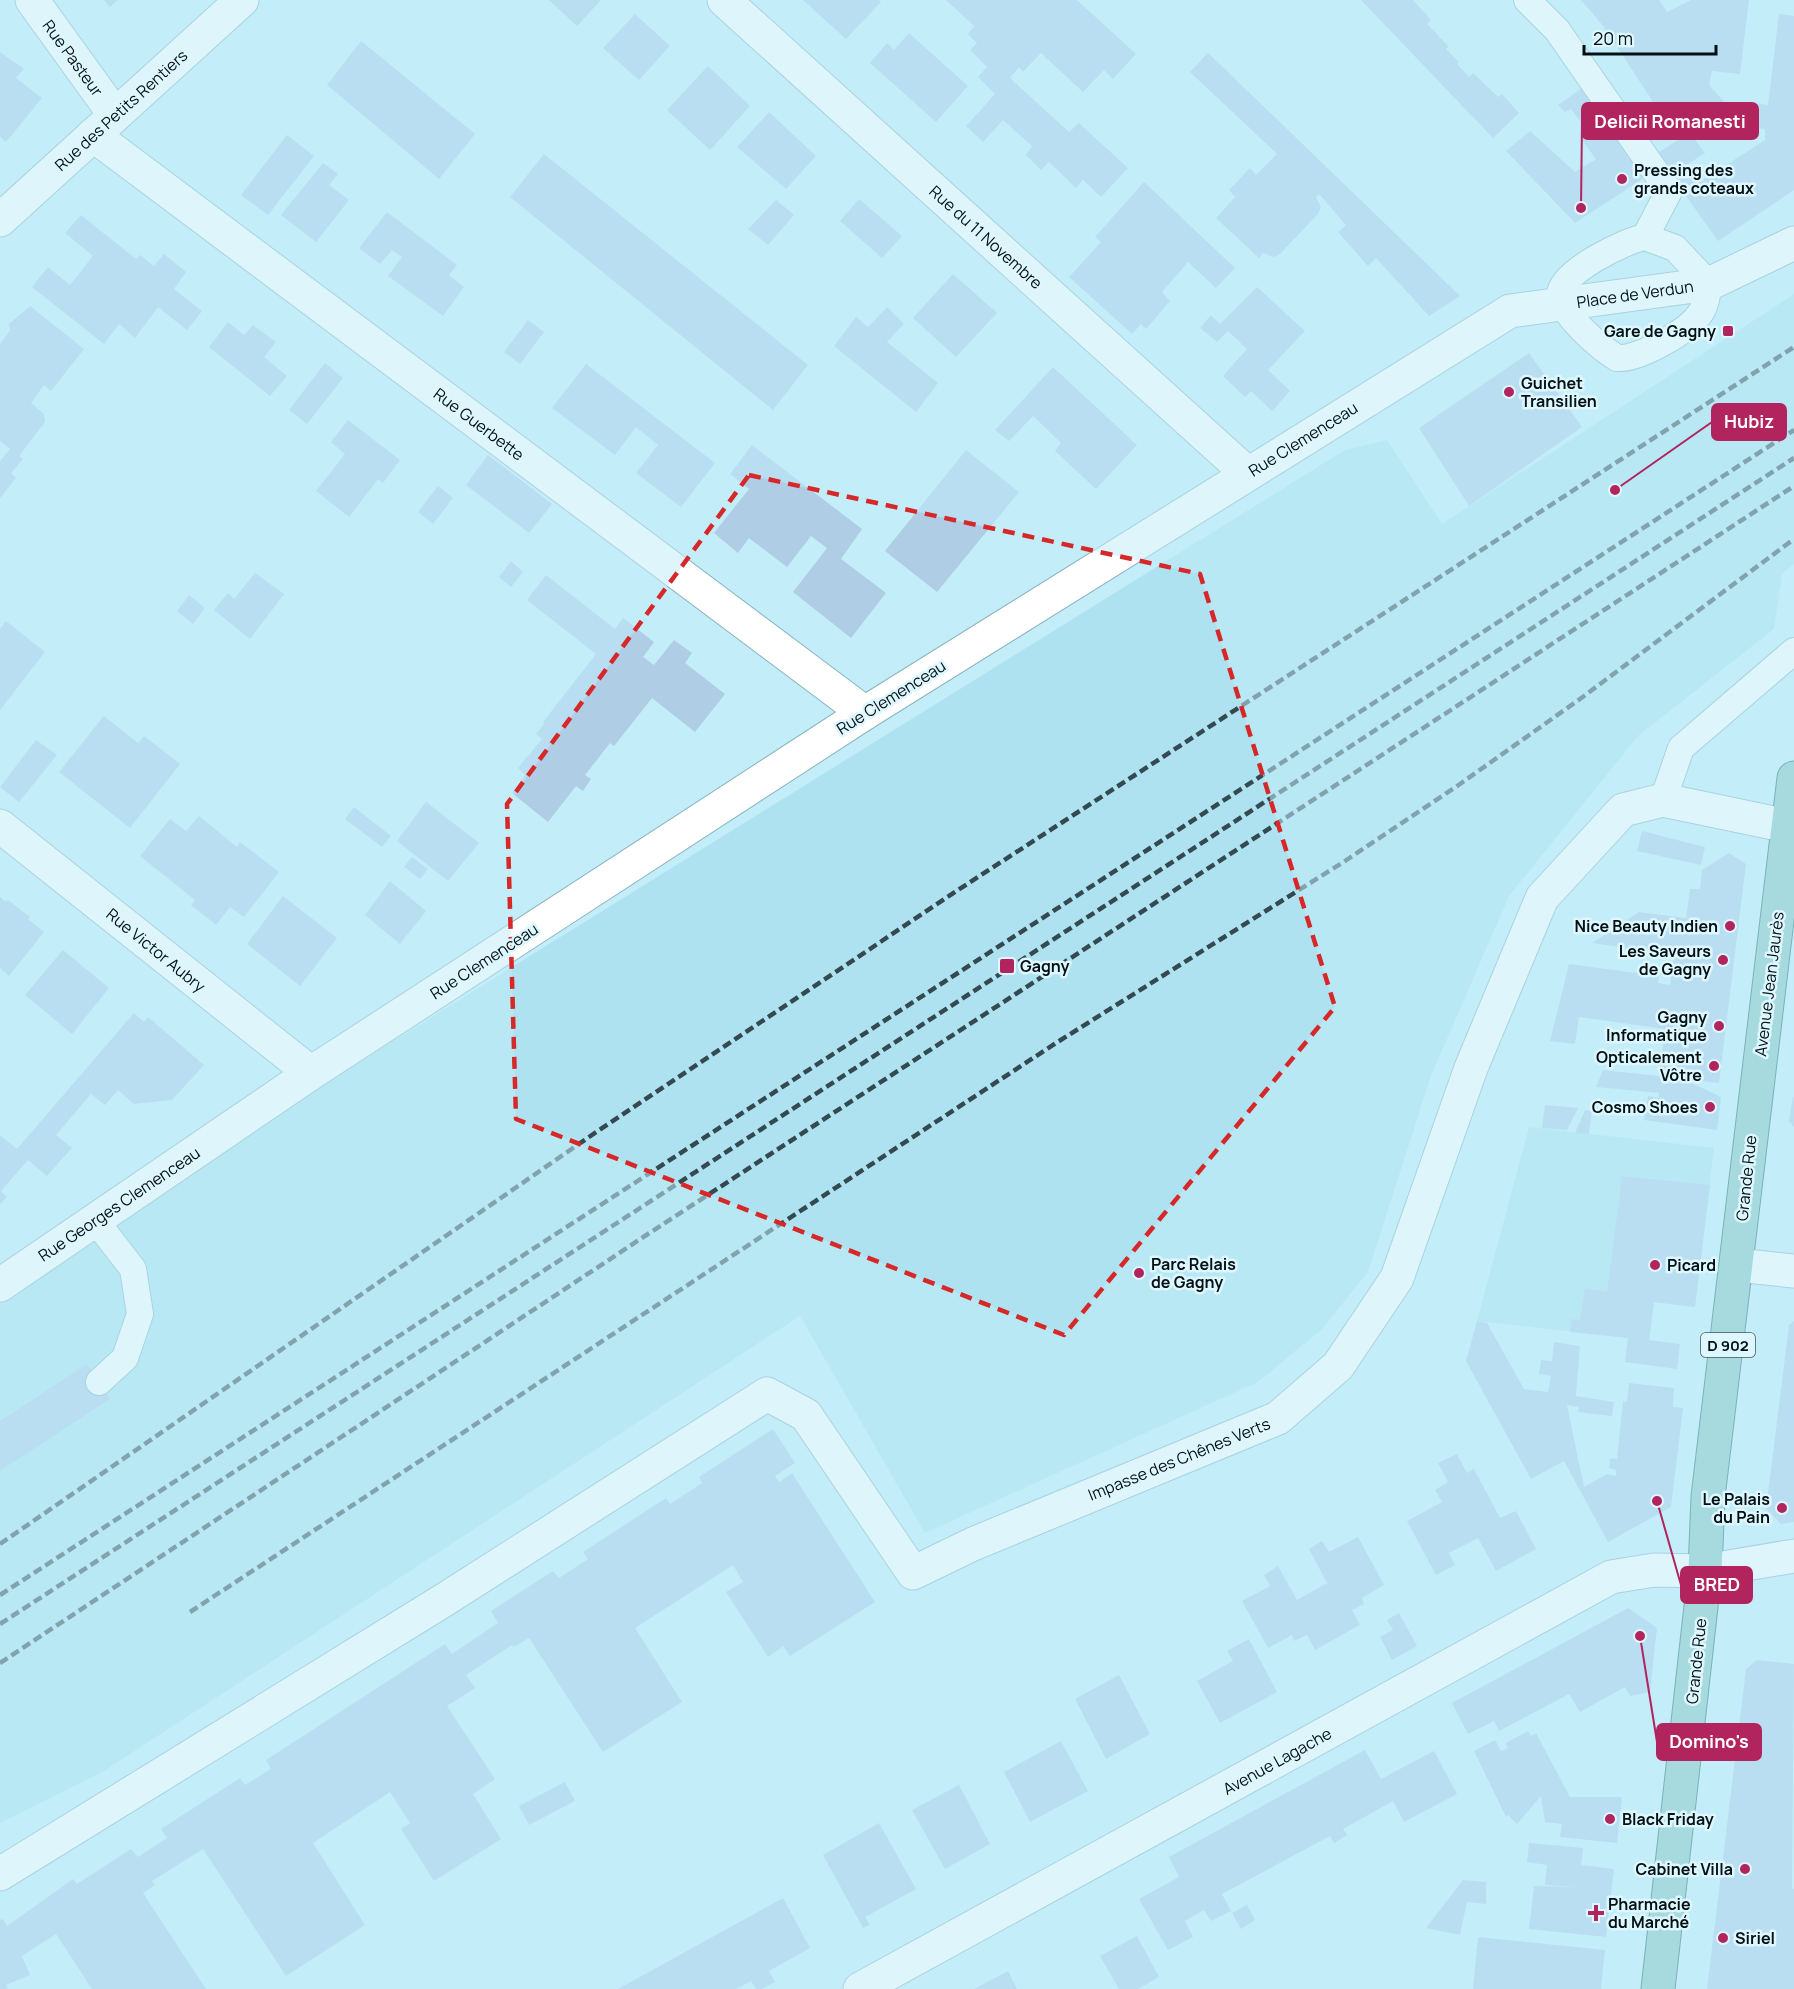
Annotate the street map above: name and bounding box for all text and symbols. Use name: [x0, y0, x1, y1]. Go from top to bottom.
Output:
street label: Rue Pasteur: [38, 15, 108, 101]
scale bar: [1584, 18, 1716, 56]
text: 20 m: [1593, 26, 1633, 50]
street label: Rue des Petits Rentiers: [50, 44, 192, 176]
callout: Delicii Romanesti: [1582, 103, 1758, 139]
text: Delicii Romanesti: [1594, 109, 1746, 133]
place label: Pressing des grands coteaux: [1634, 159, 1754, 199]
marker: Pressing des grands coteaux: [1615, 172, 1629, 186]
street label: Rue du 11 Novembre: [925, 180, 1047, 294]
street label: Place de Verdun: [1575, 275, 1695, 313]
place label: Gare de Gagny: [1604, 320, 1716, 342]
marker: Gare de Gagny: [1721, 324, 1735, 338]
place label: Guichet Transilien: [1521, 372, 1597, 412]
street label: Rue Guerbette: [429, 383, 529, 465]
marker: Guichet Transilien: [1502, 385, 1516, 399]
street label: Rue Clemenceau: [1244, 397, 1362, 481]
callout: Hubiz: [1712, 404, 1786, 440]
text: Hubiz: [1724, 409, 1774, 433]
street label: Rue Clemenceau: [832, 655, 950, 739]
street label: Rue Victor Aubry: [102, 903, 211, 997]
street label: Avenue Jean Jaurès: [1749, 910, 1789, 1058]
place label: Nice Beauty Indien: [1574, 915, 1718, 937]
street label: Rue Clemenceau: [426, 918, 542, 1004]
marker: Nice Beauty Indien: [1723, 919, 1737, 933]
place label: Les Saveurs de Gagny: [1619, 940, 1711, 980]
marker: Les Saveurs de Gagny: [1716, 953, 1730, 967]
place label: Gagny: [1020, 955, 1069, 977]
marker: Gagny: [998, 957, 1016, 975]
place label: Gagny Informatique: [1606, 1006, 1707, 1046]
marker: Gagny Informatique: [1712, 1019, 1726, 1033]
place label: Opticalement Vôtre: [1596, 1046, 1702, 1086]
marker: Opticalement Vôtre: [1707, 1059, 1721, 1073]
place label: Cosmo Shoes: [1592, 1096, 1698, 1118]
marker: Cosmo Shoes: [1703, 1100, 1717, 1114]
street label: Grande Rue: [1731, 1134, 1761, 1222]
street label: Rue Georges Clemenceau: [34, 1142, 204, 1266]
place label: Parc Relais de Gagny: [1151, 1253, 1236, 1293]
place label: Picard: [1667, 1254, 1716, 1276]
marker: Picard: [1648, 1258, 1662, 1272]
marker: Parc Relais de Gagny: [1132, 1266, 1146, 1280]
road number: D 902: [1701, 1333, 1755, 1357]
street label: Impasse des Chênes Verts: [1085, 1412, 1273, 1506]
place label: Le Palais du Pain: [1703, 1488, 1770, 1528]
marker: Le Palais du Pain: [1775, 1501, 1789, 1515]
callout: BRED: [1681, 1567, 1752, 1603]
text: BRED: [1694, 1572, 1740, 1596]
street label: Grande Rue: [1681, 1617, 1711, 1705]
street label: Avenue Lagache: [1219, 1722, 1335, 1800]
callout: Domino's: [1657, 1724, 1761, 1760]
text: Domino's: [1669, 1729, 1749, 1753]
place label: Black Friday: [1622, 1808, 1714, 1830]
marker: Black Friday: [1603, 1812, 1617, 1826]
place label: Cabinet Villa: [1635, 1858, 1733, 1880]
marker: Cabinet Villa: [1738, 1862, 1752, 1876]
place label: Pharmacie du Marché: [1608, 1893, 1691, 1933]
marker: Pharmacie du Marché: [1589, 1906, 1603, 1920]
place label: Siriel: [1735, 1927, 1775, 1949]
marker: Siriel: [1716, 1931, 1730, 1945]

